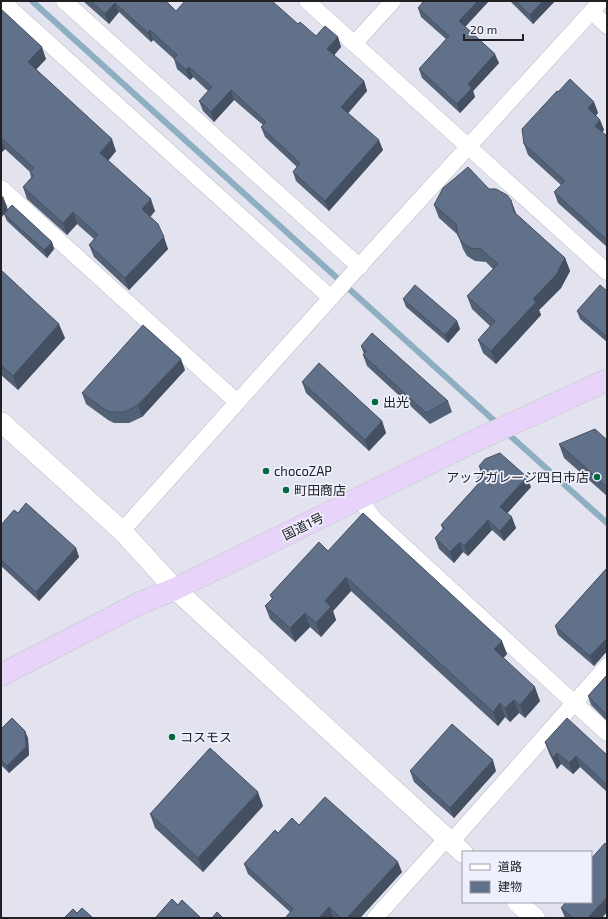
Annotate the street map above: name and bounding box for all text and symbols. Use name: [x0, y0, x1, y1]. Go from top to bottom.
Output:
scale bar: [464, 16, 523, 42]
text: 20 m: [470, 22, 497, 36]
place label: 出光: [383, 394, 409, 410]
marker: 出光: [370, 397, 380, 407]
place label: chocoZAP: [274, 463, 332, 479]
marker: chocoZAP: [261, 466, 271, 476]
place label: アップガレージ四日市店: [446, 469, 589, 485]
marker: アップガレージ四日市店: [592, 472, 602, 482]
place label: 町田商店: [294, 482, 346, 498]
marker: 町田商店: [281, 485, 291, 495]
street label: 国道1号: [280, 509, 326, 543]
place label: コスモス: [180, 729, 232, 745]
marker: コスモス: [167, 732, 177, 742]
legend: [462, 851, 592, 903]
text: 道路: [498, 859, 522, 873]
text: 建物: [498, 879, 522, 893]

